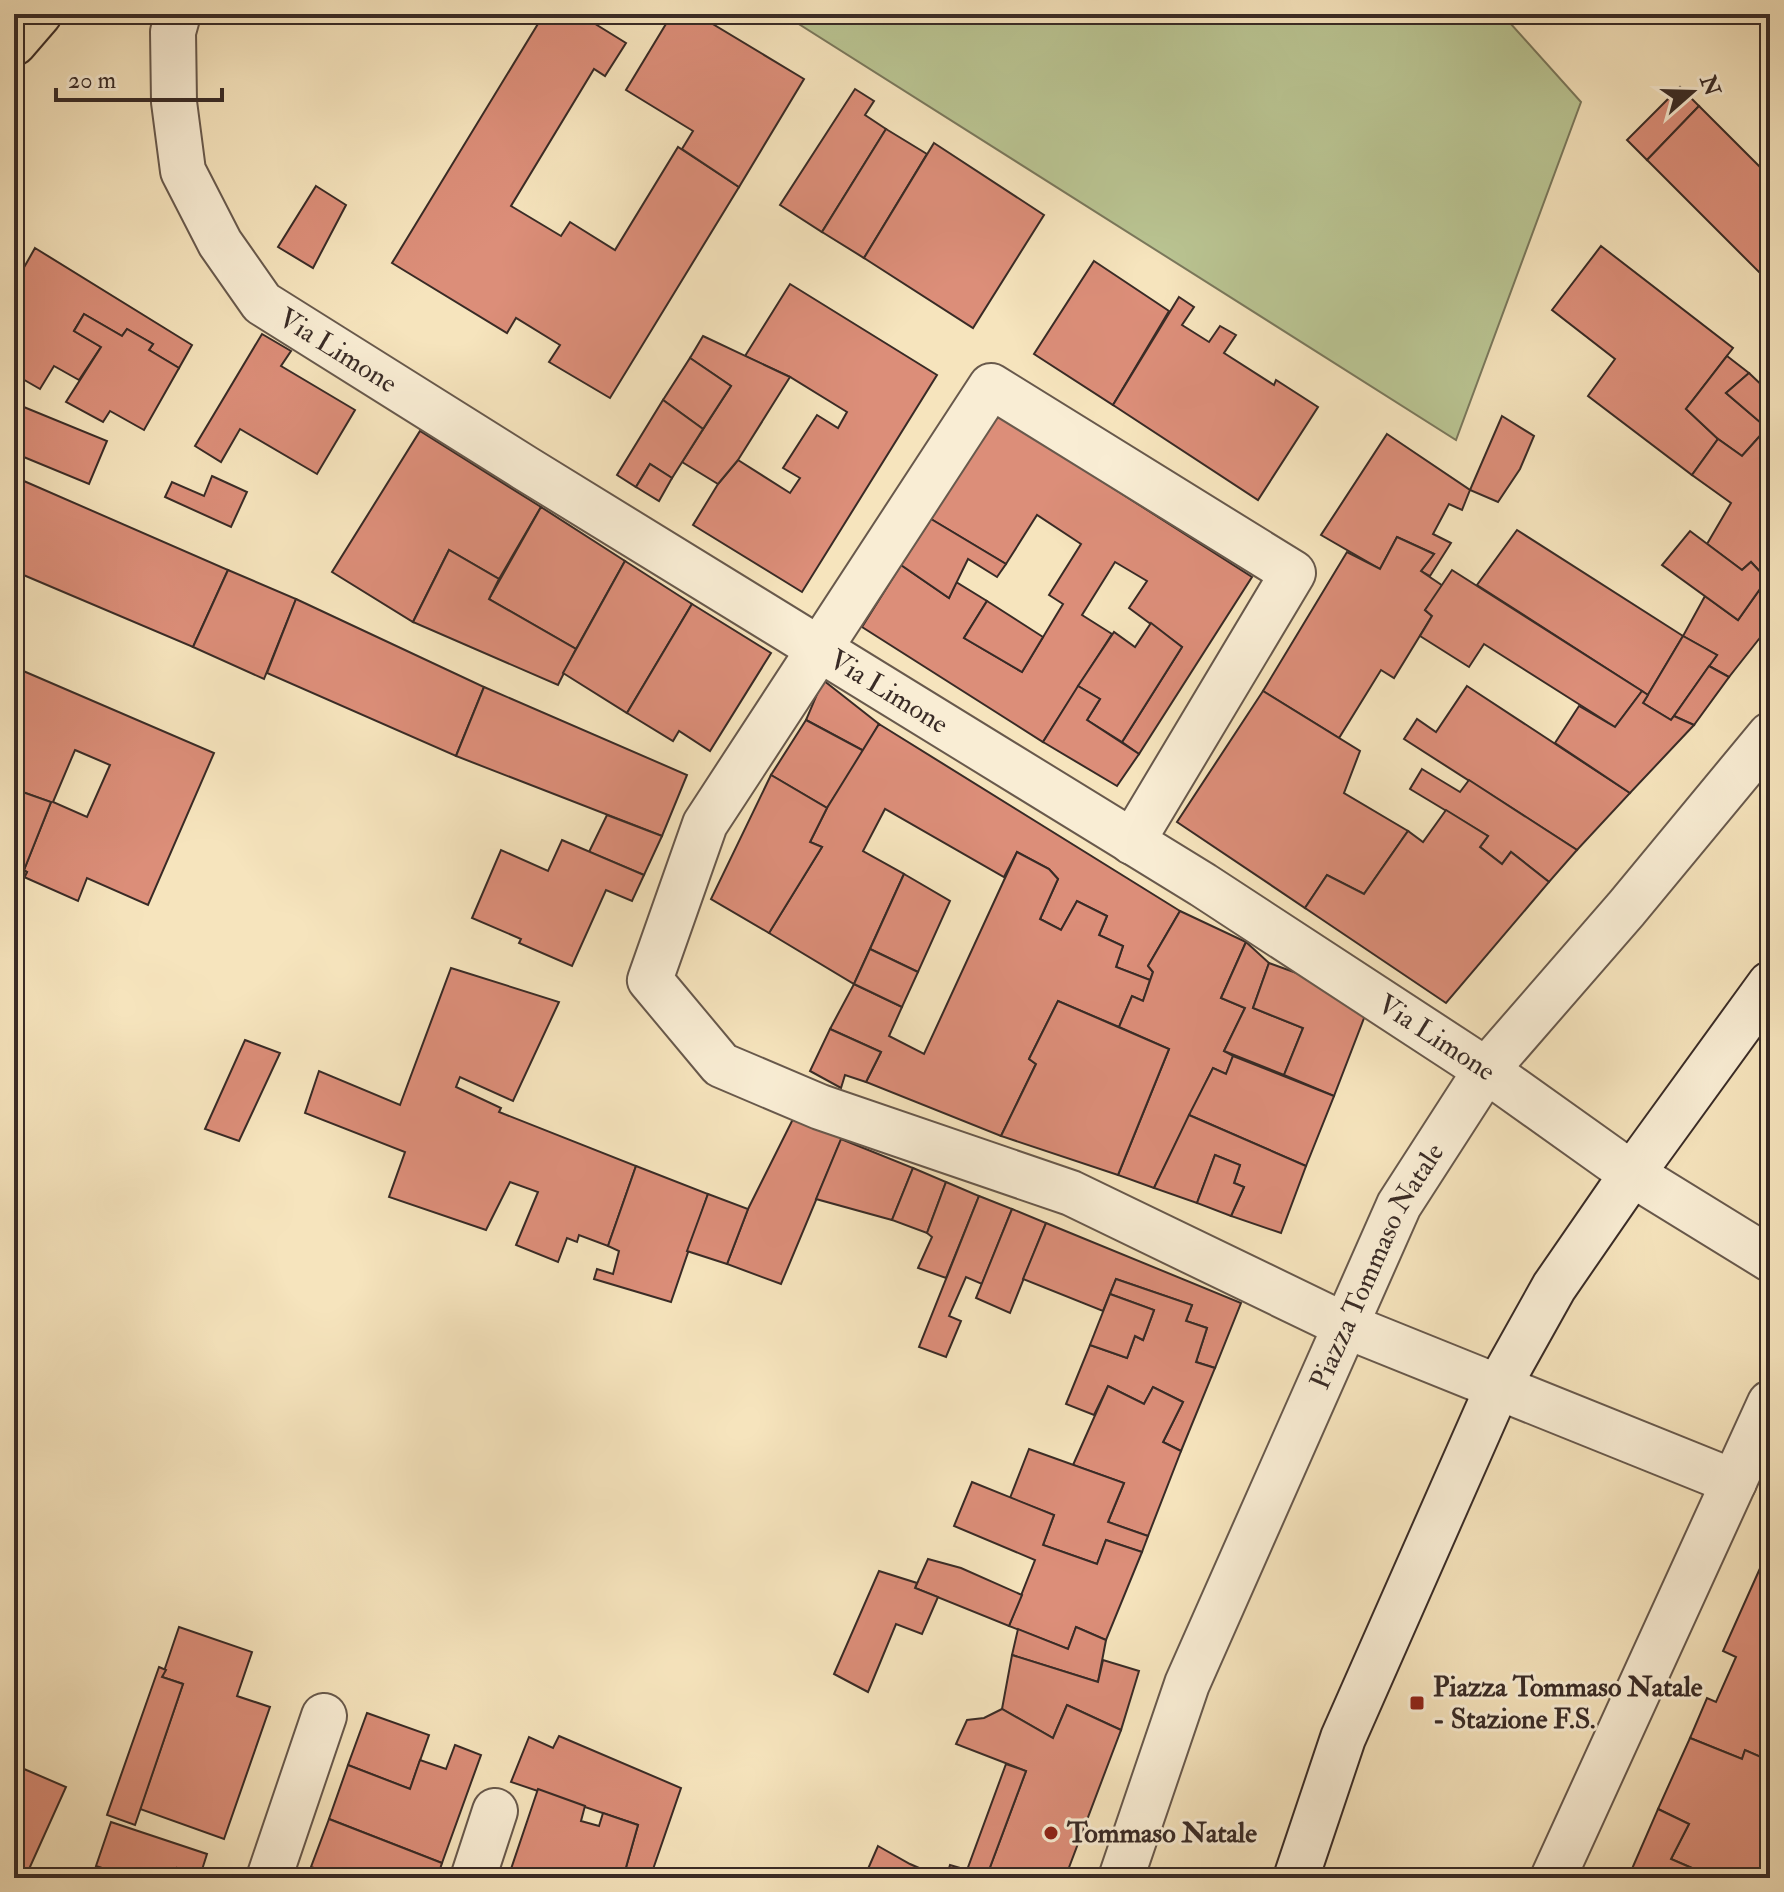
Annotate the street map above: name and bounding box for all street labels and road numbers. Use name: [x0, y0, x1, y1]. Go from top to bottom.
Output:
street label: Via Limone: [272, 300, 404, 401]
street label: Via Limone: [823, 642, 955, 742]
street label: Via Limone: [1371, 987, 1503, 1089]
street label: Piazza Tommaso Natale: [1302, 1136, 1452, 1395]

